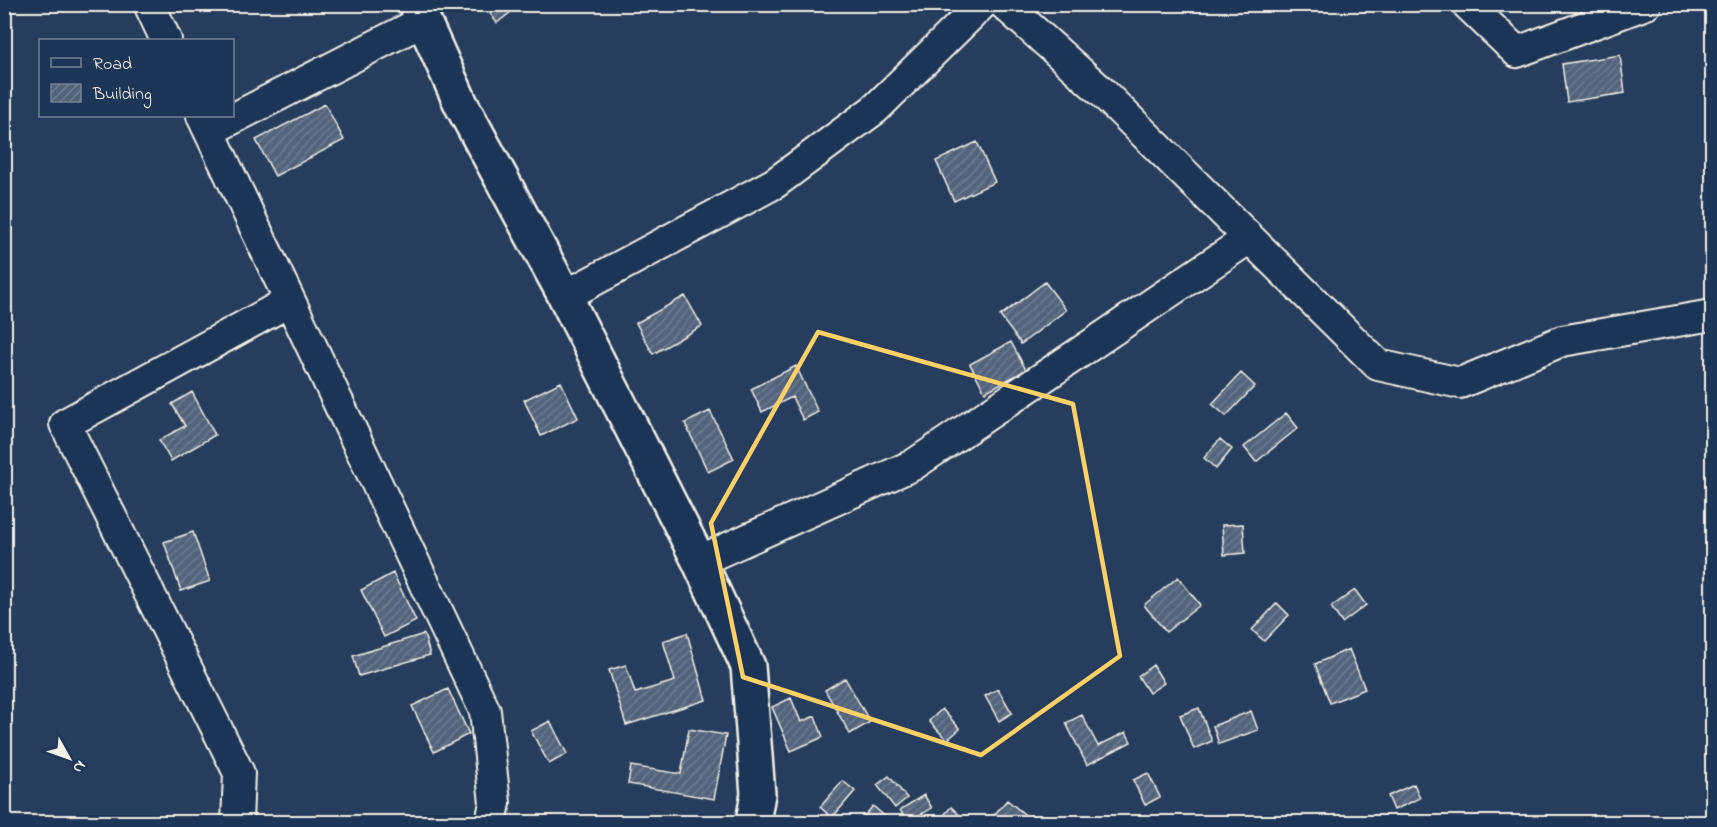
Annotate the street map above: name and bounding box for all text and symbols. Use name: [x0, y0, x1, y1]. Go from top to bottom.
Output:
legend: [39, 39, 234, 117]
text: Road: [93, 52, 132, 78]
text: Building: [92, 82, 152, 109]
north arrow: [39, 728, 99, 788]
text: N: [66, 755, 92, 778]

